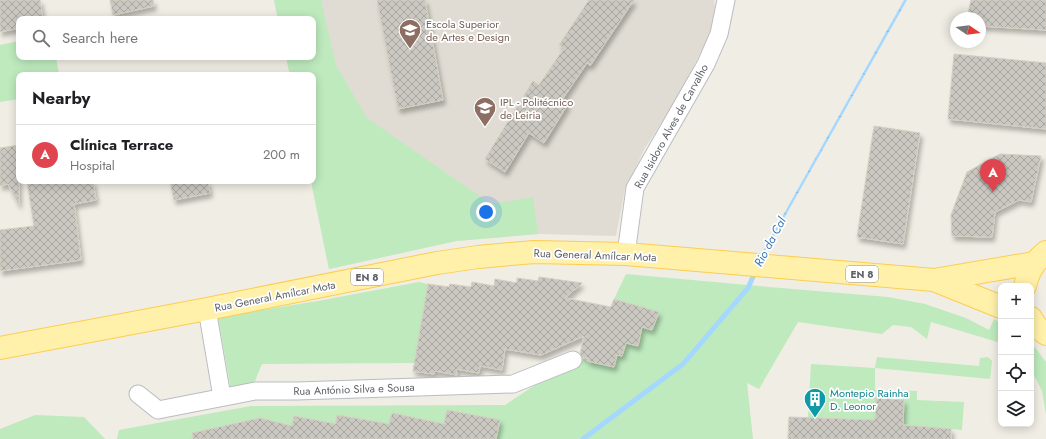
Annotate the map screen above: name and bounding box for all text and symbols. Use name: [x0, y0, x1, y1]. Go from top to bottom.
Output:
north arrow: [950, 12, 986, 48]
search box: [16, 16, 316, 60]
place label: Escola Superior de Artes e Design: [426, 16, 510, 45]
school or university icon: Escola Superior de Artes e Design: [397, 17, 423, 50]
icon: search: [30, 27, 52, 49]
text: Search here: [62, 27, 138, 49]
street label: Rua Isidoro Alves de Carvalho: [630, 61, 712, 191]
text: Nearby: [32, 86, 90, 110]
place label: IPL - Politécnico de Leiria: [500, 94, 573, 123]
school or university icon: IPL - Politécnico de Leiria: [472, 95, 498, 128]
text: Clínica Terrace: [70, 134, 173, 156]
text: A: [40, 145, 50, 164]
text: 200 m: [263, 145, 300, 164]
text: Hospital: [70, 156, 115, 175]
pin: A: [980, 159, 1006, 192]
your location: [476, 202, 496, 222]
water label: Rio da Cal: [749, 213, 791, 270]
street label: Rua General Amílcar Mota: [533, 245, 657, 265]
road number: EN 8: [846, 266, 878, 282]
road number: EN 8: [351, 269, 383, 285]
street label: Rua General Amílcar Mota: [213, 276, 337, 316]
map controls: [998, 283, 1034, 427]
button: +: [998, 283, 1034, 319]
button: −: [998, 319, 1034, 355]
button: locate: [998, 355, 1034, 391]
street label: Rua António Silva e Sousa: [293, 379, 415, 399]
place label: Montepio Rainha D. Leonor: [830, 385, 909, 414]
building icon: Montepio Rainha D. Leonor: [802, 386, 828, 419]
button: layers: [998, 391, 1034, 427]

